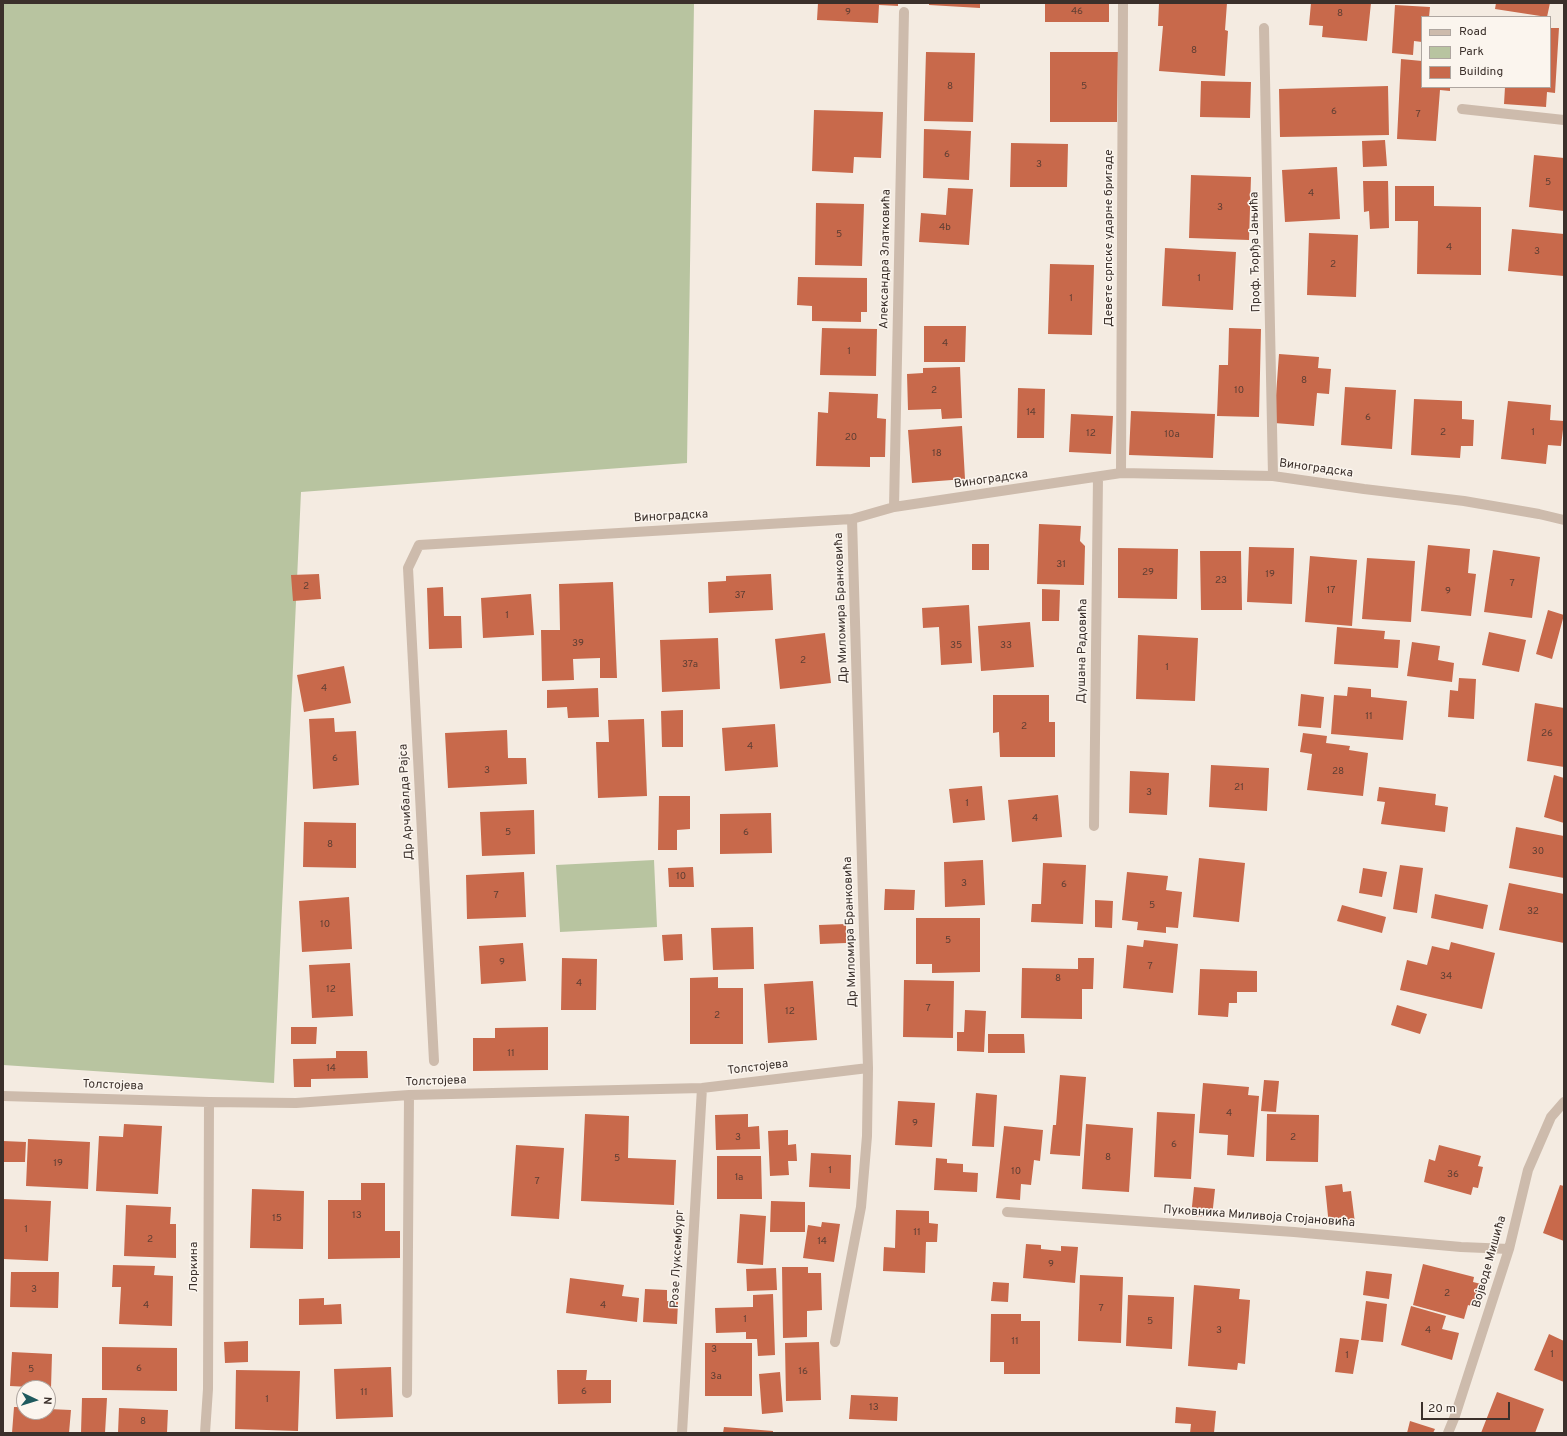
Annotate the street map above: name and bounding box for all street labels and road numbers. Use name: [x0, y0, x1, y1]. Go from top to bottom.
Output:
street label: Девете српске ударне бригаде: [1103, 149, 1117, 327]
street label: Александра Златковића: [878, 189, 894, 329]
street label: Проф. Ђорђа Јањића: [1248, 192, 1264, 312]
street label: Виноградска: [1278, 457, 1354, 481]
street label: Виноградска: [953, 468, 1029, 492]
street label: Виноградска: [633, 508, 709, 526]
street label: Др Миломира Бранковића: [832, 532, 852, 684]
street label: Душана Радовића: [1075, 599, 1091, 703]
street label: Др Арчибалда Рајса: [397, 743, 417, 861]
street label: Др Миломира Бранковића: [841, 856, 861, 1008]
street label: Толстојева: [727, 1057, 789, 1079]
street label: Толстојева: [405, 1074, 467, 1090]
street label: Толстојева: [82, 1078, 144, 1094]
street label: Пуковника Миливоја Стојановића: [1163, 1203, 1355, 1231]
street label: Розе Луксембург: [668, 1209, 688, 1309]
street label: Војводе Мишића: [1470, 1214, 1510, 1310]
street label: Лоркина: [188, 1242, 202, 1292]

